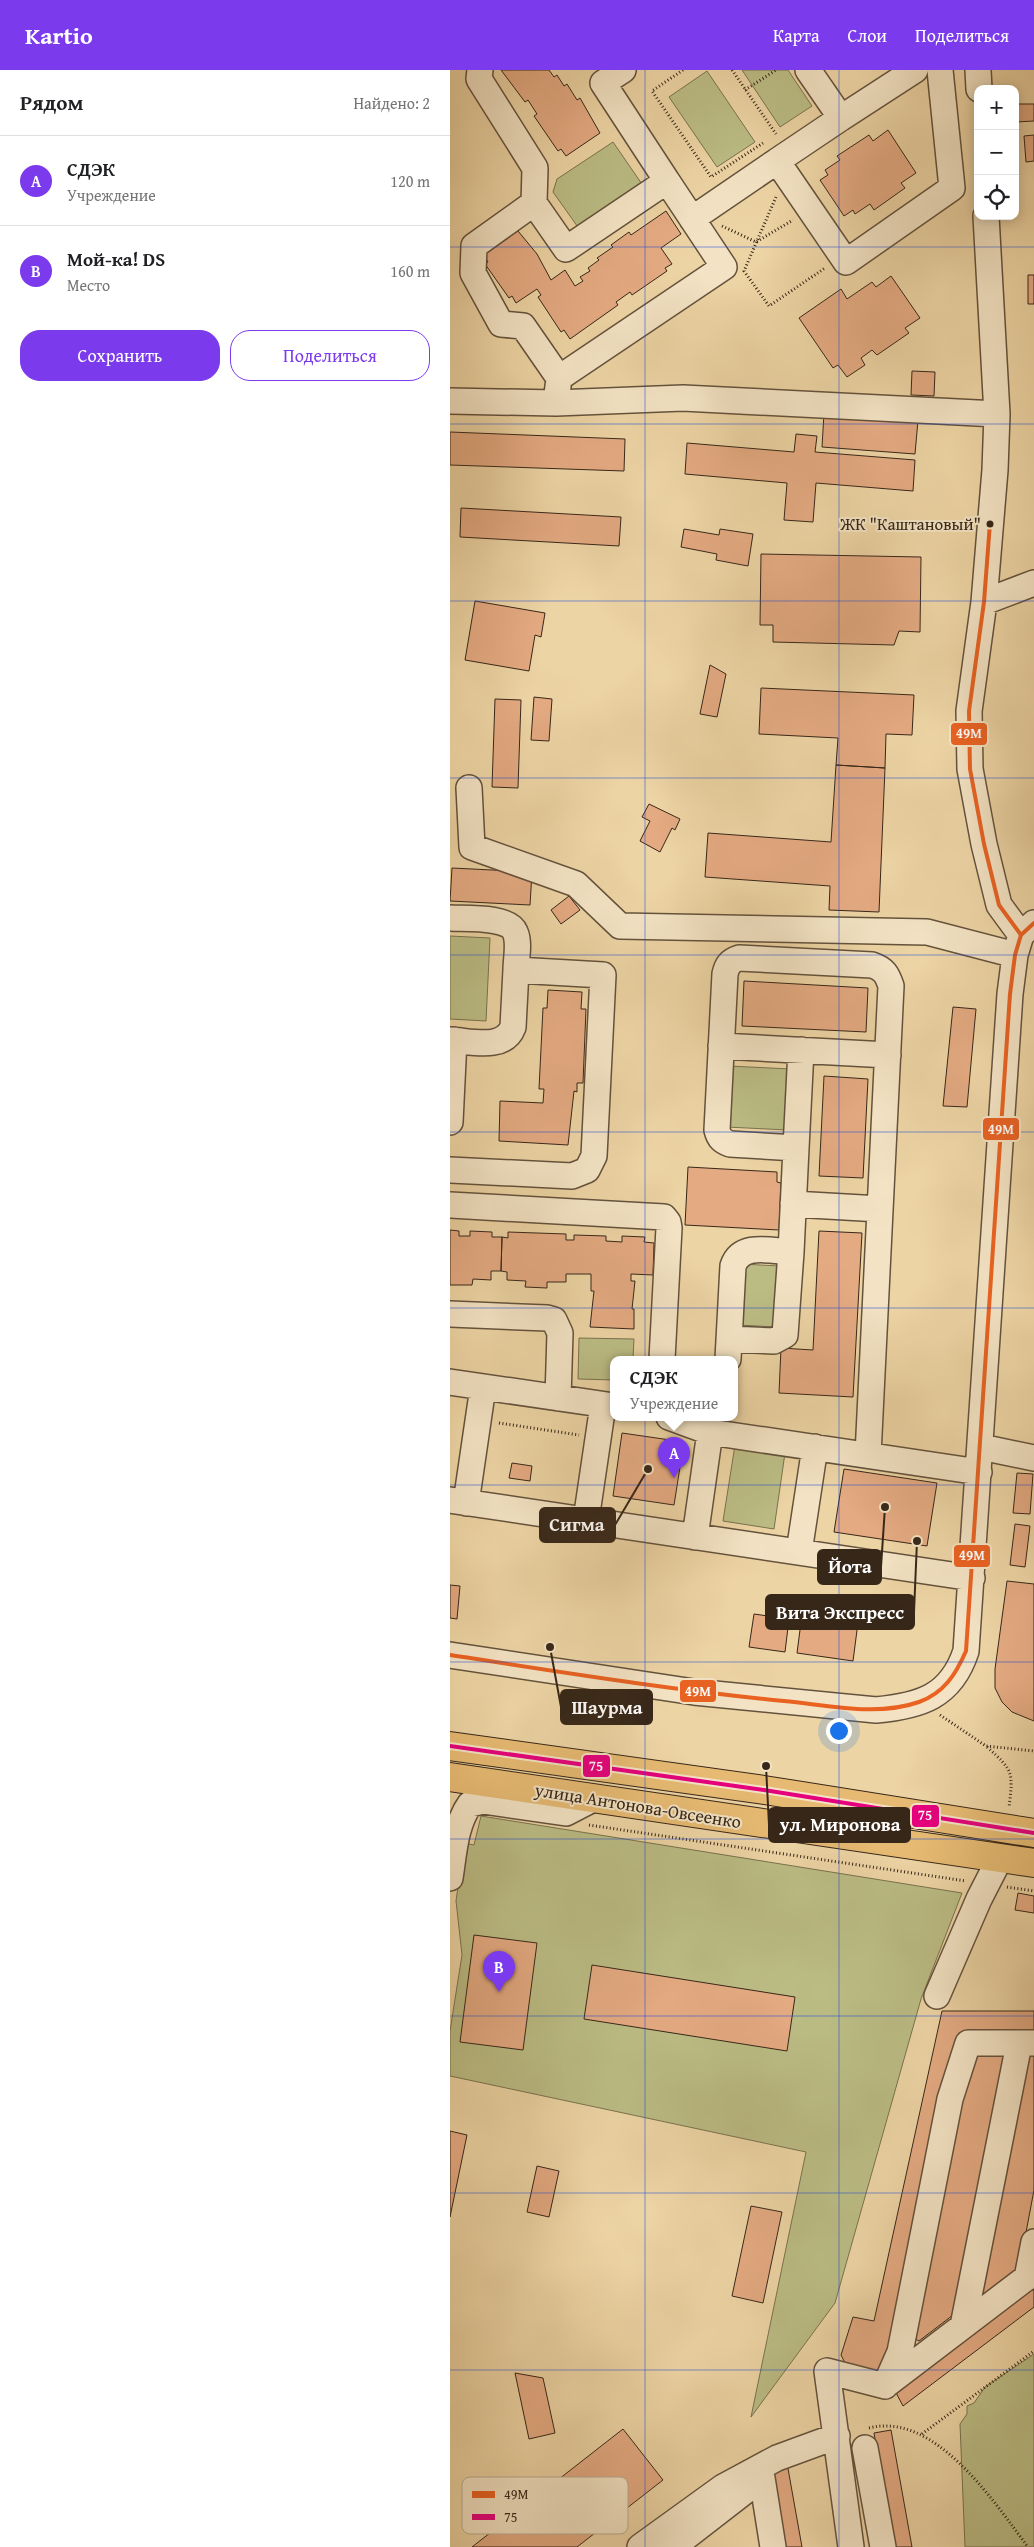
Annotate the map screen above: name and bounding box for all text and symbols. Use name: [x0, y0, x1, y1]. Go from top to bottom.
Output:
text: Kartio: [25, 18, 93, 53]
text: Карта: [773, 22, 820, 49]
text: Слои: [848, 22, 887, 49]
text: Поделиться: [915, 22, 1009, 49]
map controls: [974, 85, 1019, 220]
button: +: [974, 85, 1019, 130]
text: Рядом: [20, 87, 83, 118]
text: Найдено: 2: [353, 91, 430, 115]
button: −: [974, 130, 1019, 175]
text: СДЭК: [67, 155, 115, 183]
text: A: [31, 169, 41, 193]
text: 120 m: [390, 169, 430, 193]
button: locate: [974, 175, 1019, 220]
text: Учреждение: [67, 183, 156, 207]
text: Мой-ка! DS: [67, 245, 165, 273]
text: B: [31, 259, 41, 283]
text: 160 m: [390, 259, 430, 283]
text: Место: [67, 273, 110, 297]
button: Сохранить: [20, 330, 220, 381]
button: Поделиться: [230, 330, 430, 381]
place label: ЖК "Каштановый": [839, 511, 981, 536]
marker: ЖК "Каштановый": [985, 519, 995, 529]
line badge: 49М: [950, 722, 988, 746]
text: 49М: [956, 723, 982, 743]
line badge: 49М: [982, 1117, 1020, 1141]
text: 49М: [988, 1119, 1014, 1139]
popup: [610, 1356, 738, 1421]
text: СДЭК: [630, 1363, 678, 1391]
text: Учреждение: [630, 1391, 718, 1415]
pin: A: [658, 1437, 690, 1478]
callout: Сигма: [540, 1508, 615, 1542]
text: Сигма: [549, 1510, 605, 1538]
line badge: 49М: [953, 1544, 991, 1568]
text: 49М: [959, 1545, 985, 1565]
callout: Йота: [818, 1550, 881, 1584]
text: Йота: [828, 1552, 872, 1580]
callout: Вита Экспресс: [766, 1595, 914, 1629]
text: Вита Экспресс: [776, 1598, 904, 1626]
line badge: 49М: [679, 1679, 717, 1703]
text: 49М: [685, 1681, 711, 1701]
callout: Шаурма: [561, 1690, 652, 1724]
text: Шаурма: [571, 1693, 643, 1721]
your location: [826, 1718, 852, 1744]
line badge: 75: [582, 1754, 611, 1778]
text: 75: [589, 1756, 603, 1776]
street label: улица Антонова-Овсеенко: [532, 1776, 743, 1835]
line badge: 75: [911, 1804, 940, 1828]
text: 75: [918, 1805, 932, 1825]
callout: ул. Миронова: [769, 1808, 910, 1842]
text: ул. Миронова: [779, 1810, 901, 1838]
pin: B: [483, 1951, 515, 1992]
legend: [462, 2477, 628, 2534]
text: 49М: [504, 2484, 528, 2504]
text: 75: [504, 2507, 517, 2527]

